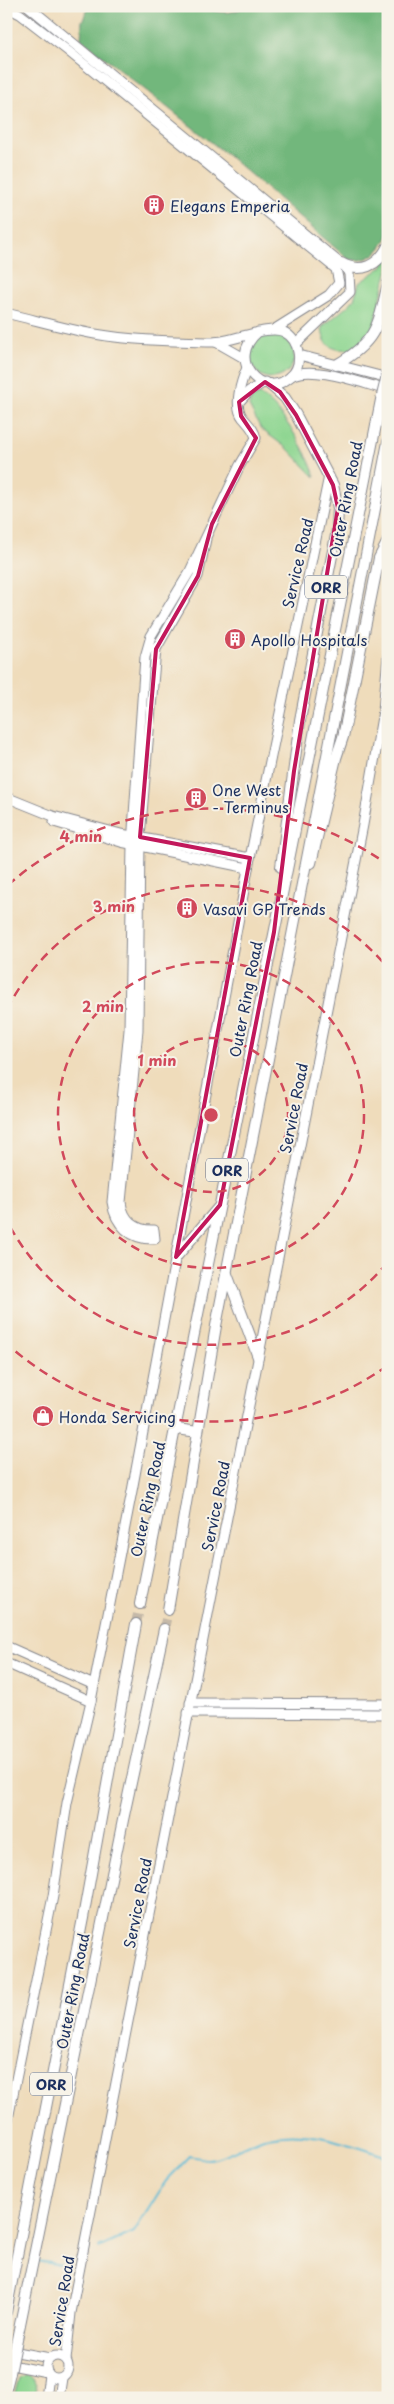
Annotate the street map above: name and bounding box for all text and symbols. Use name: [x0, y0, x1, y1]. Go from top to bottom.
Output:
building icon: Elegans Emperia: [142, 193, 166, 217]
place label: Elegans Emperia: [170, 194, 291, 217]
street label: Outer Ring Road: [322, 439, 368, 559]
street label: Service Road: [275, 516, 319, 610]
road number: ORR: [305, 576, 347, 598]
building icon: Apollo Hospitals: [223, 627, 247, 651]
place label: Apollo Hospitals: [251, 628, 367, 651]
place label: One West - Terminus: [212, 778, 289, 818]
building icon: One West - Terminus: [184, 786, 208, 810]
text: 4 min: [60, 824, 102, 847]
text: 3 min: [93, 894, 135, 917]
building icon: Vasavi GP Trends: [175, 896, 199, 920]
place label: Vasavi GP Trends: [203, 897, 326, 920]
street label: Outer Ring Road: [222, 939, 268, 1059]
text: 2 min: [82, 994, 124, 1017]
text: 1 min: [138, 1048, 176, 1071]
street label: Service Road: [273, 1061, 313, 1155]
centre of rings: [202, 1106, 220, 1124]
road number: ORR: [206, 1158, 248, 1182]
shop icon: Honda Servicing: [31, 1404, 55, 1428]
place label: Honda Servicing: [59, 1405, 176, 1428]
street label: Outer Ring Road: [123, 1439, 171, 1559]
street label: Service Road: [195, 1459, 235, 1553]
street label: Service Road: [117, 1856, 157, 1950]
street label: Outer Ring Road: [49, 1931, 95, 2051]
road number: ORR: [30, 2072, 72, 2096]
street label: Service Road: [42, 2254, 80, 2348]

